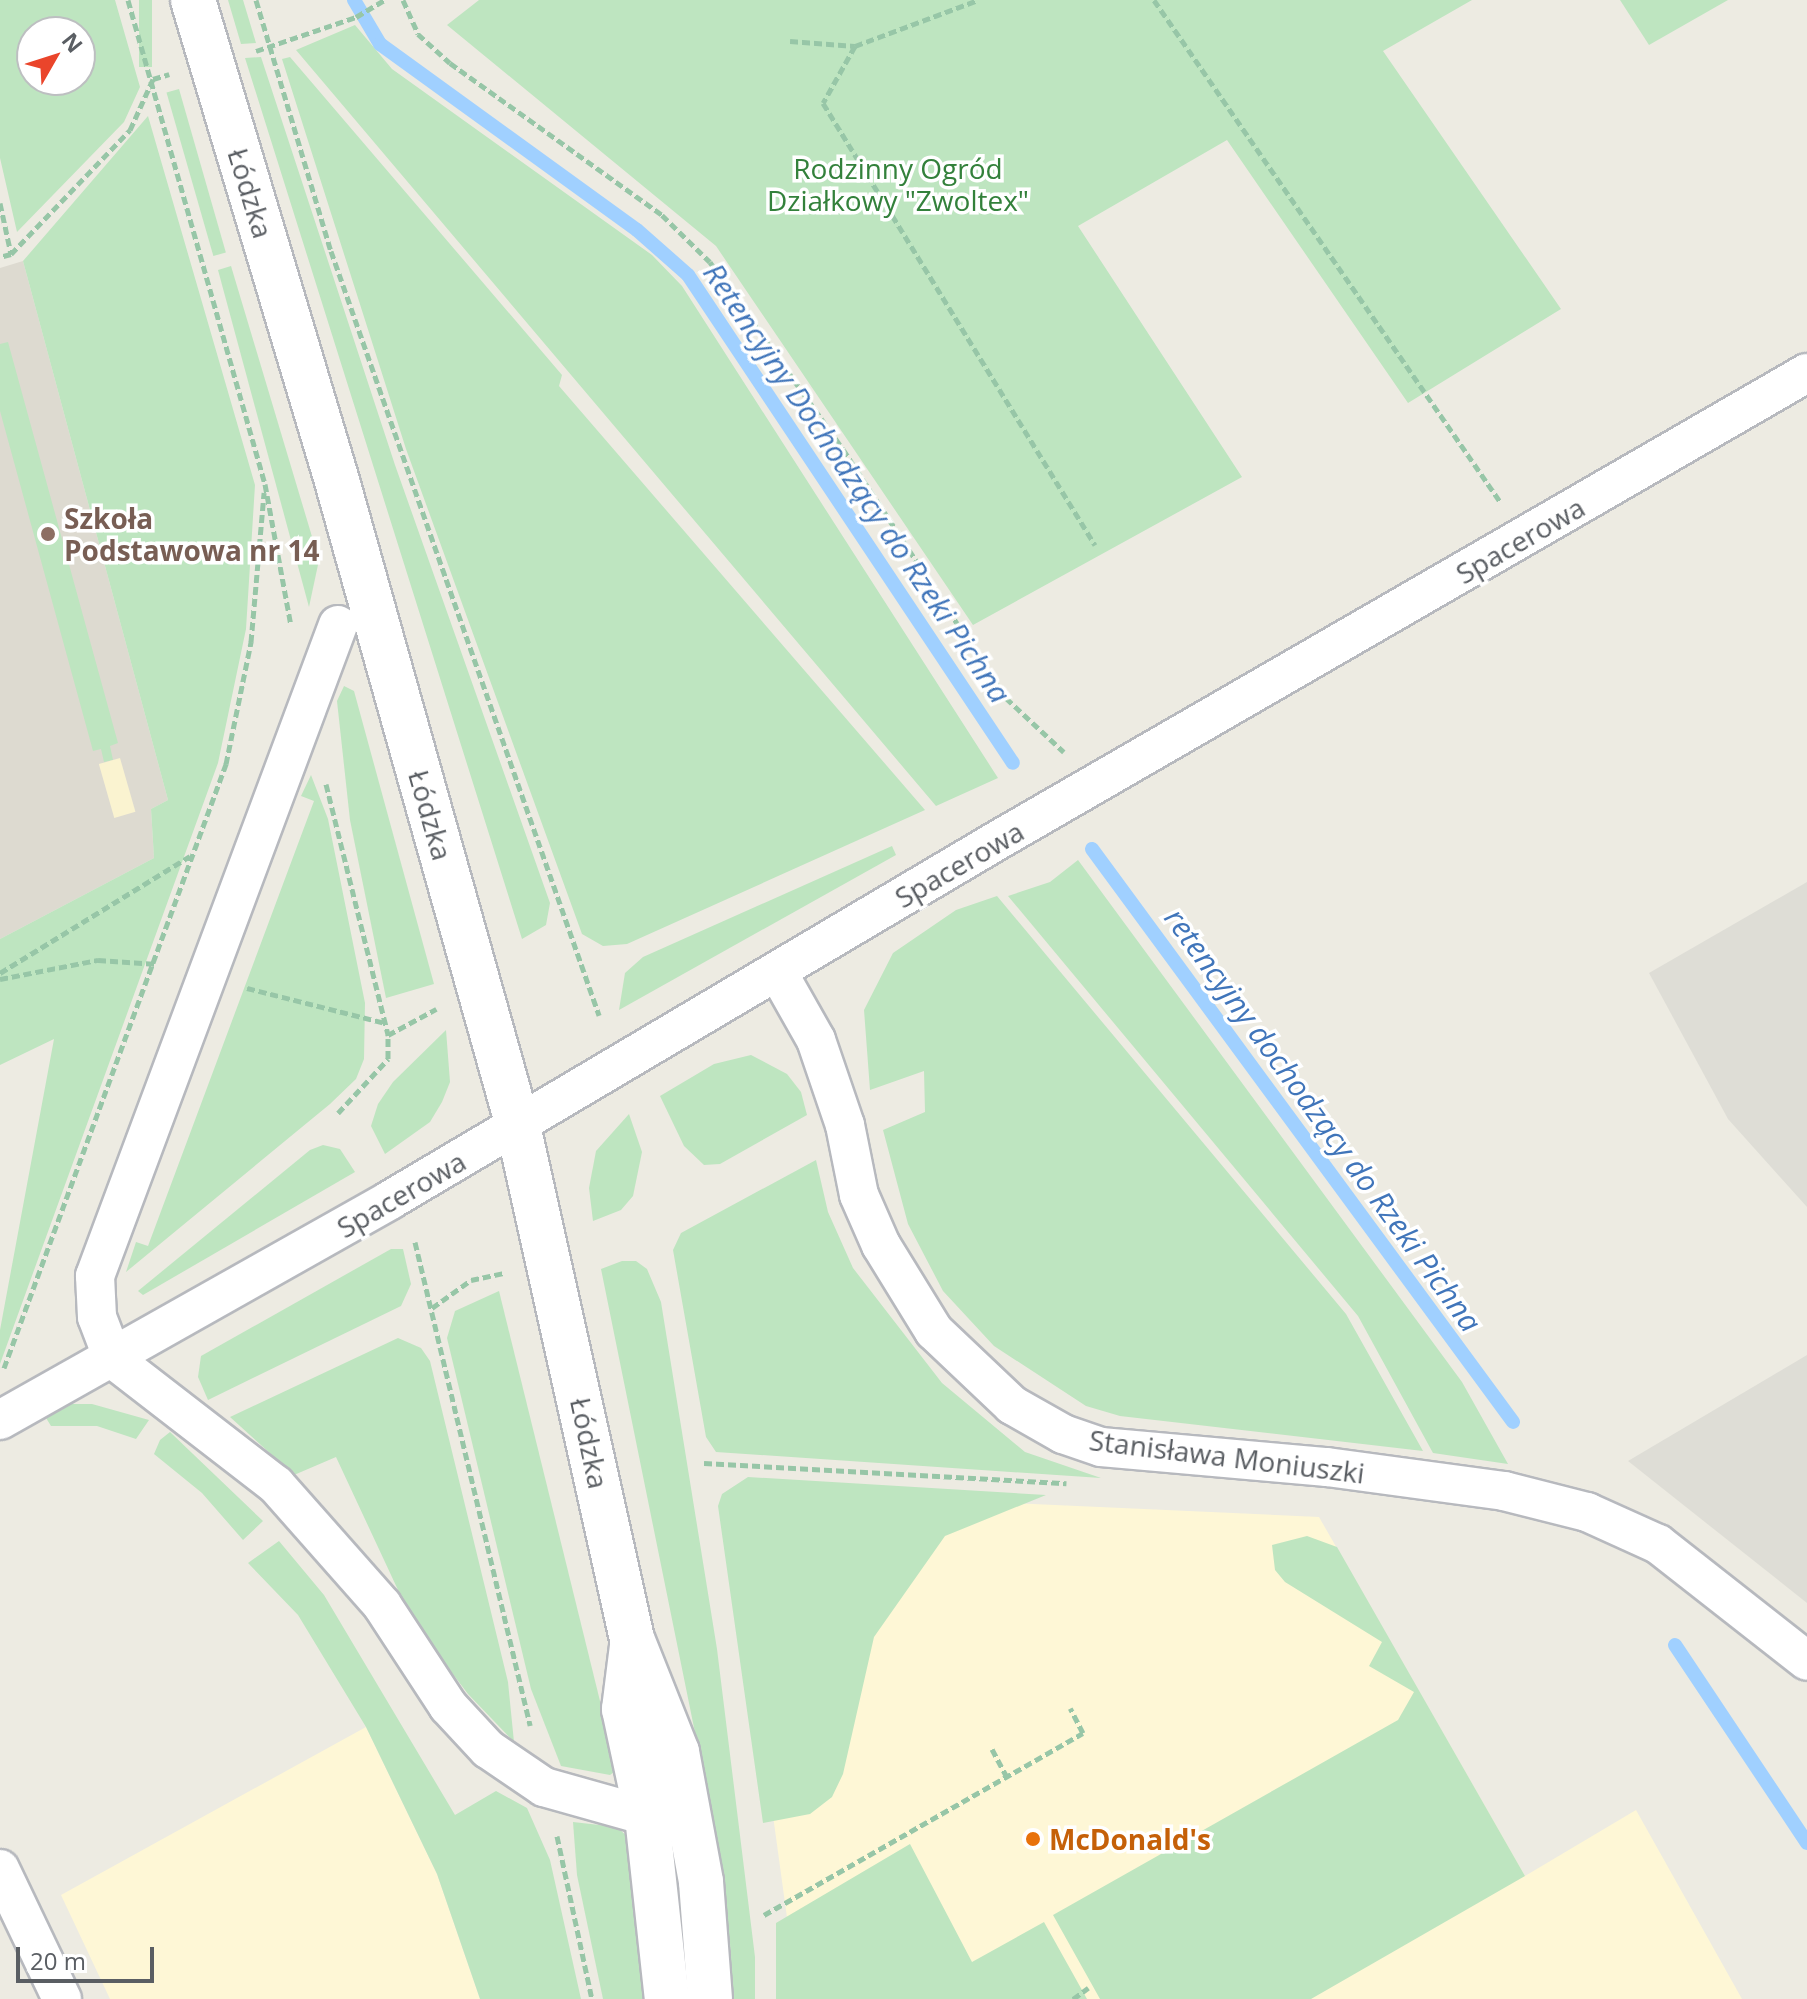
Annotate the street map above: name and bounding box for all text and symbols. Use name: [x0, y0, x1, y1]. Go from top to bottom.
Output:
north arrow: [16, 16, 96, 96]
text: N: [56, 26, 90, 59]
street label: Łódzka: [221, 144, 281, 242]
park label: Rodzinny Ogród Działkowy "Zwoltex": [767, 151, 1029, 217]
water label: Retencyjny Dochodzący do Rzeki Pichna: [696, 256, 1018, 710]
street label: Spacerowa: [1450, 490, 1590, 590]
place label: Szkoła Podstawowa nr 14: [64, 501, 319, 567]
marker: Szkoła Podstawowa nr 14: [39, 525, 57, 543]
street label: Łódzka: [402, 766, 460, 864]
street label: Spacerowa: [889, 814, 1029, 914]
water label: retencyjny dochodzący do Rzeki Pichna: [1157, 901, 1489, 1339]
street label: Spacerowa: [331, 1144, 471, 1244]
street label: Łódzka: [564, 1395, 616, 1491]
street label: Stanisława Moniuszki: [1087, 1422, 1367, 1490]
place label: McDonald's: [1049, 1822, 1211, 1856]
marker: McDonald's: [1024, 1830, 1042, 1848]
scale bar: [20, 1931, 158, 1981]
text: 20 m: [30, 1944, 86, 1977]

